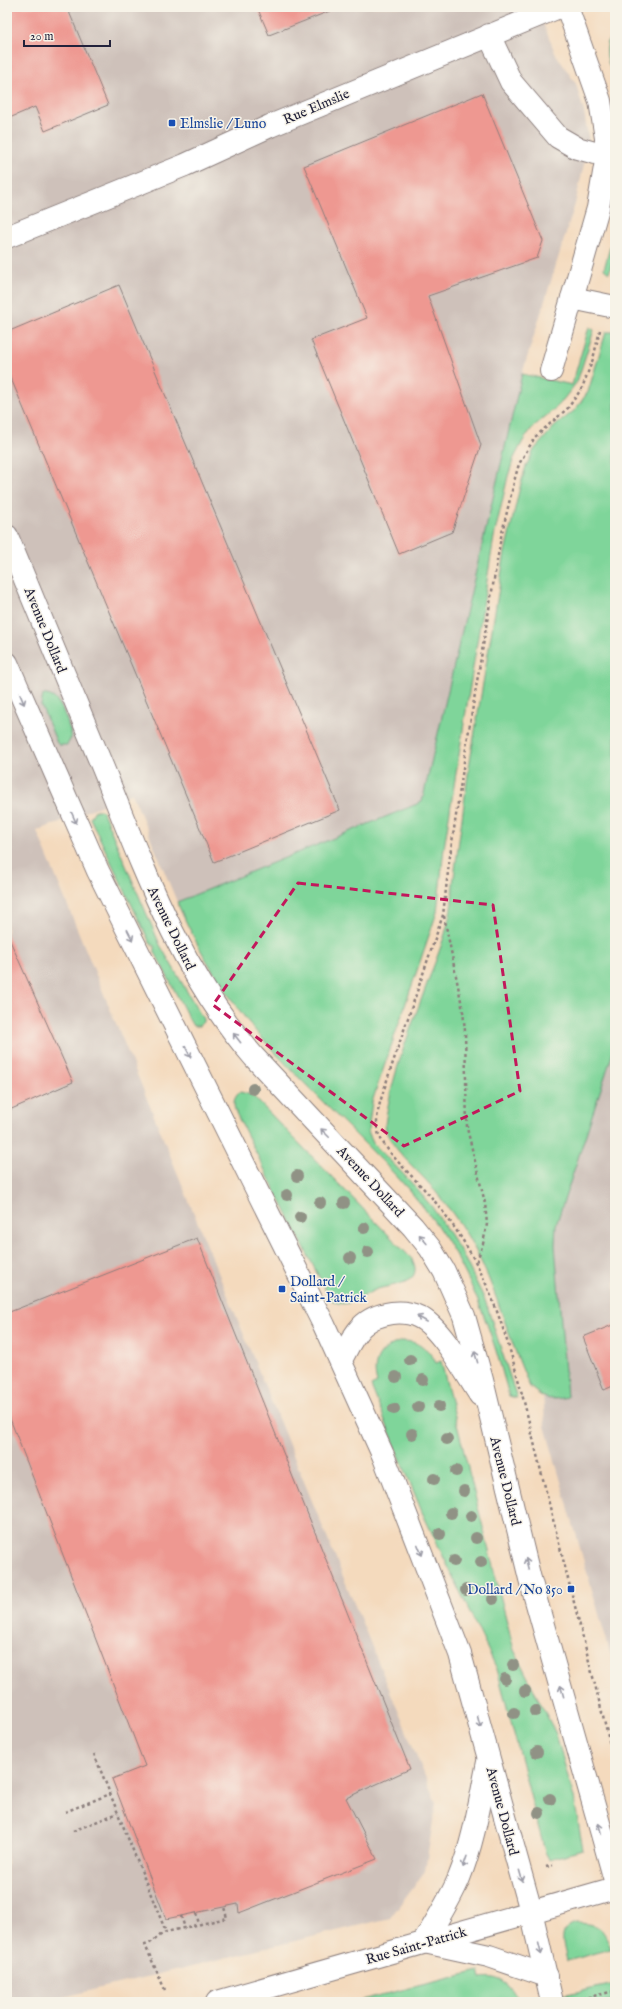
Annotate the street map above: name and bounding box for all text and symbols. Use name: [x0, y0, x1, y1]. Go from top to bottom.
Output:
scale bar: [24, 22, 110, 48]
text: 20 m: [30, 29, 53, 44]
street label: Rue Elmslie: [280, 85, 353, 129]
place label: Elmslie / Luno: [180, 115, 267, 133]
marker: Elmslie / Luno: [167, 118, 177, 128]
street label: Avenue Dollard: [19, 584, 71, 676]
one-way arrow: [19, 692, 26, 704]
one-way arrow: [71, 812, 78, 824]
street label: Avenue Dollard: [143, 883, 199, 974]
one-way arrow: [127, 929, 134, 941]
one-way arrow: [233, 1032, 242, 1043]
one-way arrow: [184, 1045, 192, 1057]
one-way arrow: [320, 1128, 330, 1138]
street label: Avenue Dollard: [332, 1142, 408, 1221]
one-way arrow: [418, 1234, 427, 1244]
place label: Dollard / Saint-Patrick: [290, 1273, 367, 1307]
marker: Dollard / Saint-Patrick: [277, 1284, 287, 1294]
one-way arrow: [416, 1315, 428, 1323]
one-way arrow: [472, 1350, 479, 1363]
street label: Avenue Dollard: [485, 1434, 525, 1528]
one-way arrow: [417, 1543, 424, 1555]
one-way arrow: [523, 1558, 530, 1571]
place label: Dollard / No 850: [467, 1581, 563, 1599]
marker: Dollard / No 850: [566, 1584, 576, 1594]
one-way arrow: [558, 1685, 565, 1698]
one-way arrow: [476, 1715, 483, 1728]
street label: Avenue Dollard: [481, 1764, 523, 1858]
one-way arrow: [596, 1823, 603, 1836]
one-way arrow: [461, 1855, 469, 1867]
one-way arrow: [518, 1869, 525, 1882]
street label: Rue Saint-Patrick: [364, 1923, 469, 1969]
one-way arrow: [537, 1942, 545, 1955]

